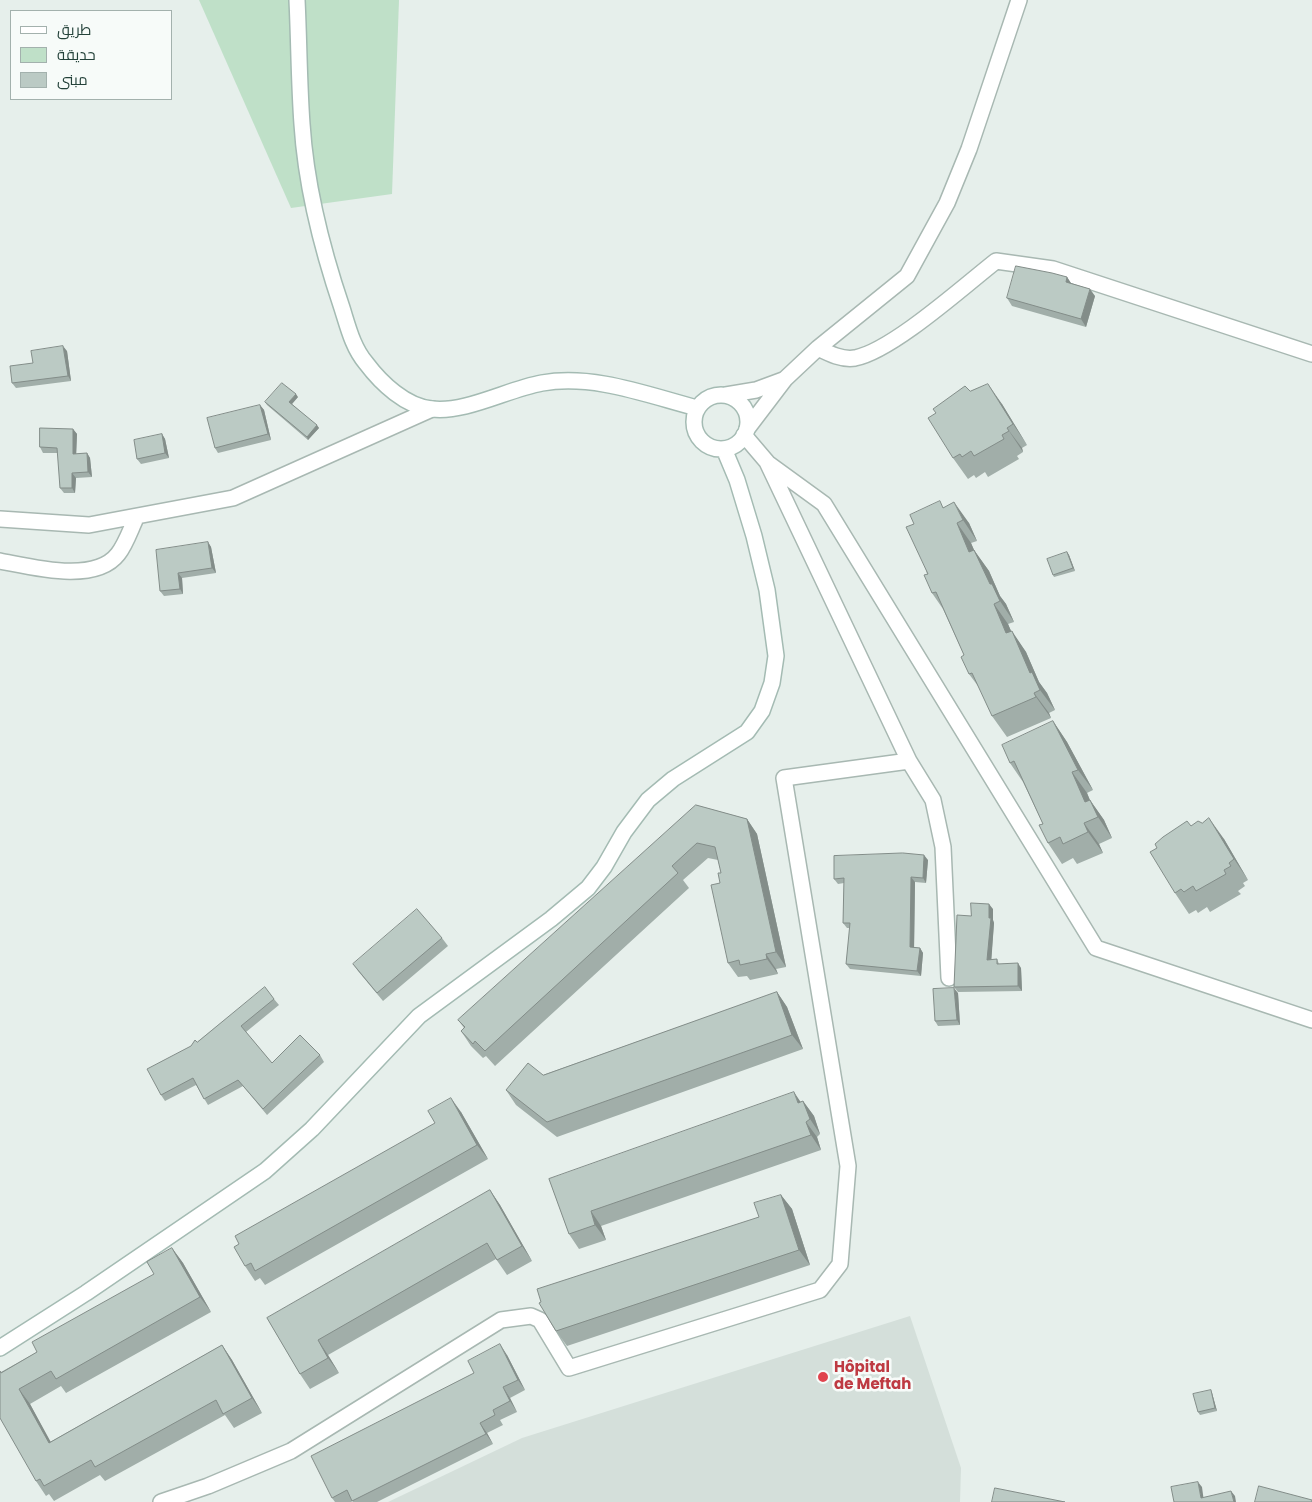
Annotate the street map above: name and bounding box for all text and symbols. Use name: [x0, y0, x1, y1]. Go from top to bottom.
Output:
legend: [10, 10, 172, 100]
text: طريق: [57, 19, 91, 40]
text: حديقة: [57, 44, 96, 65]
text: مبنى: [57, 69, 88, 90]
place label: Hôpital de Meftah: [834, 1359, 911, 1394]
marker: Hôpital de Meftah: [816, 1370, 830, 1384]

